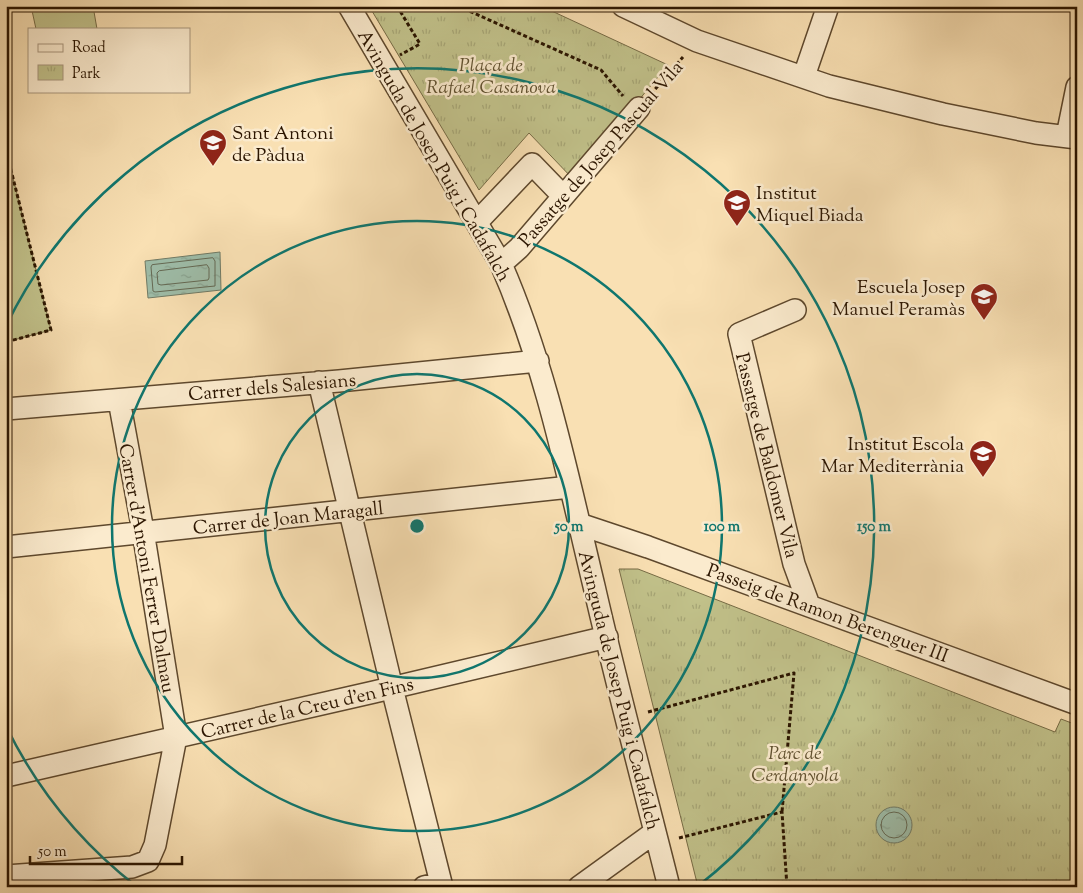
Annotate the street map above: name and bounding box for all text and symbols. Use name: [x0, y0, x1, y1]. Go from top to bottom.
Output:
street label: Avinguda de Josep Puig i Cadafalch: [349, 25, 516, 287]
legend: [28, 28, 190, 92]
text: Road: [72, 38, 106, 59]
park label: Plaça de Rafael Casanova: [426, 53, 556, 102]
street label: Passatge de Josep Pascual Vila: [513, 55, 691, 254]
text: Park: [72, 64, 101, 85]
place label: Sant Antoni de Pàdua: [232, 121, 334, 170]
school or university icon: Sant Antoni de Pàdua: [198, 128, 228, 167]
place label: Institut Miquel Biada: [756, 181, 864, 230]
school or university icon: Institut Miquel Biada: [722, 188, 752, 227]
place label: Escuela Josep Manuel Peramàs: [832, 275, 965, 324]
school or university icon: Escuela Josep Manuel Peramàs: [969, 282, 999, 321]
street label: Passatge de Baldomer Vila: [727, 350, 804, 561]
street label: Carrer dels Salesians: [187, 368, 357, 409]
place label: Institut Escola Mar Mediterrània: [821, 432, 964, 481]
school or university icon: Institut Escola Mar Mediterrània: [968, 439, 998, 478]
street label: Carrer d'Antoni Ferrer Dalmau: [110, 442, 181, 695]
street label: Carrer de Joan Maragall: [192, 496, 385, 543]
centre of rings: [408, 517, 426, 535]
text: 50 m: [554, 517, 584, 538]
text: 100 m: [704, 517, 741, 538]
text: 150 m: [857, 517, 891, 538]
street label: Avinguda de Josep Puig i Cadafalch: [570, 548, 665, 833]
street label: Passeig de Ramon Berenguer III: [703, 558, 952, 671]
street label: Carrer de la Creu d'en Fins: [198, 672, 417, 747]
park label: Parc de Cerdanyola: [751, 741, 839, 790]
scale bar: [30, 833, 182, 865]
text: 50 m: [37, 842, 67, 863]

